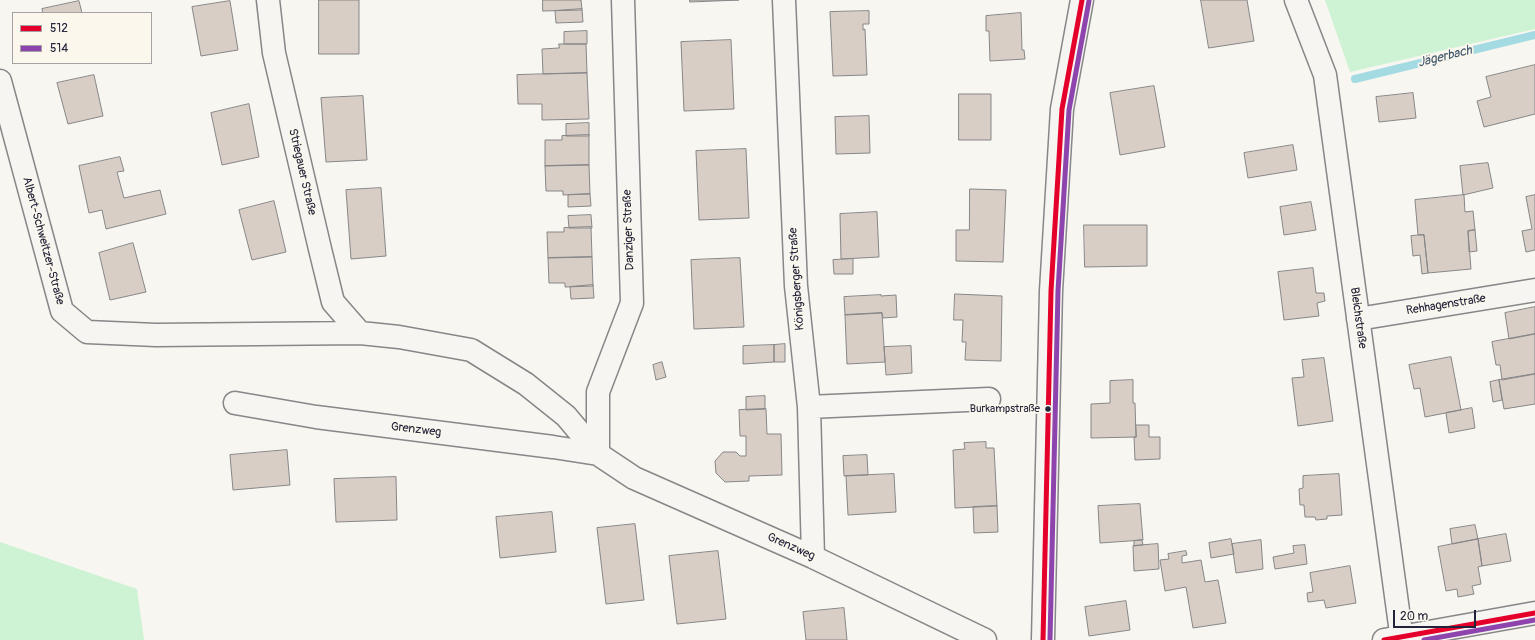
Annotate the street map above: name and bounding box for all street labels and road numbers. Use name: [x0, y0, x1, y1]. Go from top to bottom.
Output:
street label: Striegauer Straße: [285, 127, 319, 217]
street label: Albert-Schweitzer-Straße: [19, 175, 67, 307]
street label: Danziger Straße: [620, 189, 638, 271]
street label: Königsberger Straße: [786, 227, 808, 331]
street label: Bleichstraße: [1347, 286, 1369, 350]
street label: Rehhagenstraße: [1405, 292, 1487, 318]
street label: Grenzweg: [390, 420, 442, 440]
street label: Grenzweg: [765, 530, 817, 564]

